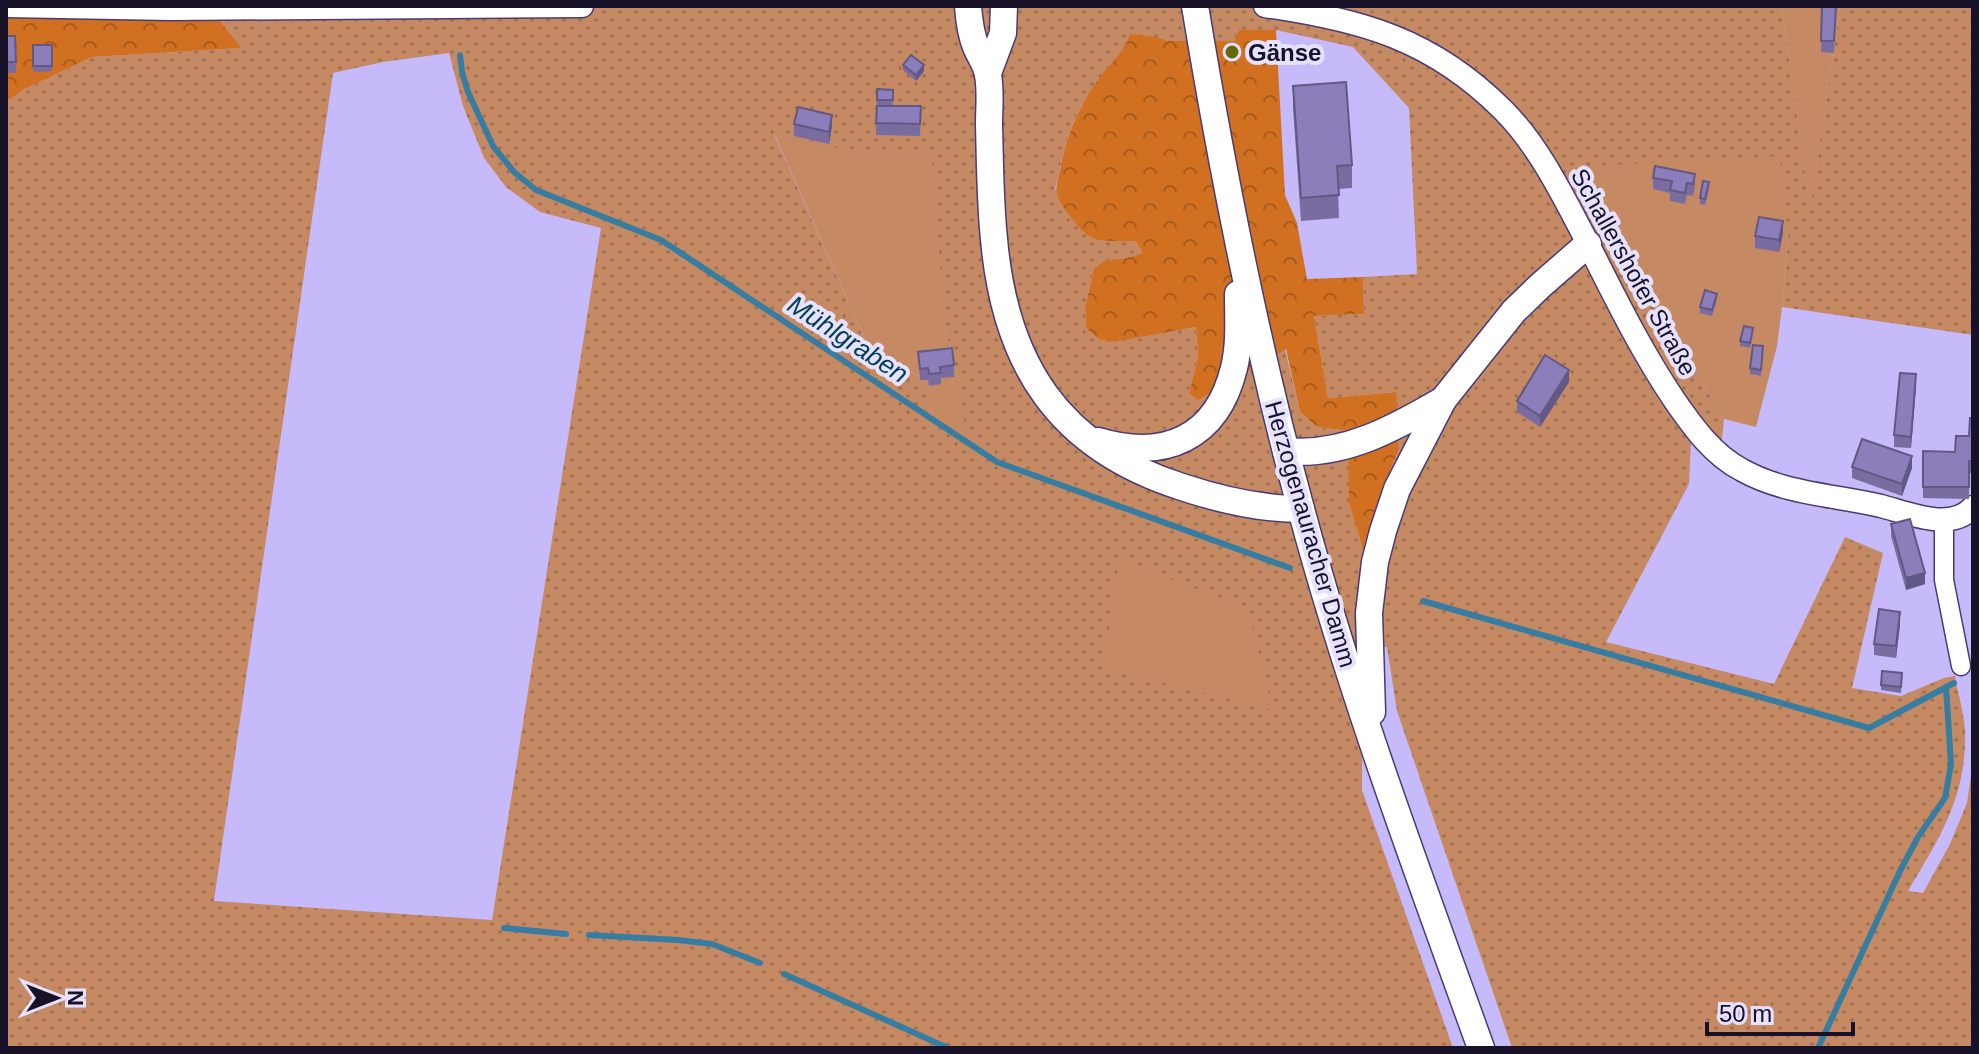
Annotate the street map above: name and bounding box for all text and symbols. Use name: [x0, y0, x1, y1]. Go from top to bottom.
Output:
place label: Gänse: [1248, 39, 1321, 66]
marker: Gänse: [1223, 43, 1241, 61]
street label: Schallershofer Straße: [1566, 164, 1702, 380]
water label: Mühlgraben: [782, 289, 914, 389]
street label: Herzogenauracher Damm: [1260, 398, 1362, 670]
north arrow: [16, 958, 96, 1038]
scale bar: [1707, 986, 1853, 1036]
text: N: [63, 990, 88, 1006]
text: 50 m: [1719, 1000, 1772, 1027]

